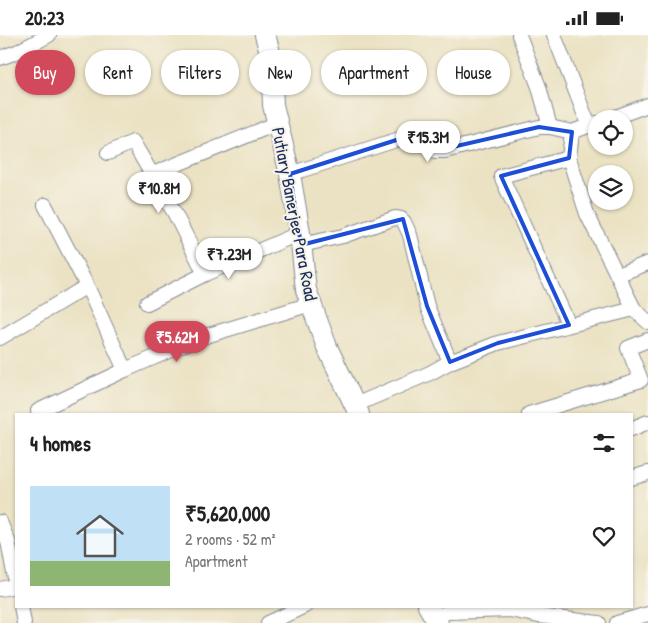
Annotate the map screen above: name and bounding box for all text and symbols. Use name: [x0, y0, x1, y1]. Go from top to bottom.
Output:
text: 20:23: [25, 5, 64, 31]
chip: Buy: [15, 50, 75, 95]
chip: Rent: [85, 50, 151, 95]
chip: Filters: [161, 50, 239, 95]
chip: New: [249, 50, 311, 95]
chip: Apartment: [321, 50, 427, 95]
chip: House: [437, 50, 510, 95]
map controls: [588, 110, 633, 210]
button: locate: [588, 110, 633, 155]
pin: ₹15.3M: [387, 121, 469, 163]
street label: Putiary Banerjee Para Road: [266, 125, 324, 303]
text: ₹15.3M: [407, 126, 449, 148]
button: layers: [588, 165, 633, 210]
pin: ₹10.8M: [118, 171, 200, 214]
text: ₹10.8M: [138, 177, 180, 199]
pin: ₹7.23M: [188, 237, 270, 280]
text: ₹7.23M: [207, 243, 251, 265]
pin: ₹5.62M: [136, 321, 218, 363]
text: ₹5.62M: [156, 326, 198, 348]
text: 4 homes: [30, 429, 91, 458]
icon: filters: [590, 429, 618, 457]
text: ₹5,620,000: [185, 499, 270, 528]
icon: home: [70, 506, 130, 566]
icon: heart: [590, 522, 618, 550]
text: 2 rooms · 52 m²: [185, 528, 275, 550]
text: Apartment: [185, 550, 248, 572]

